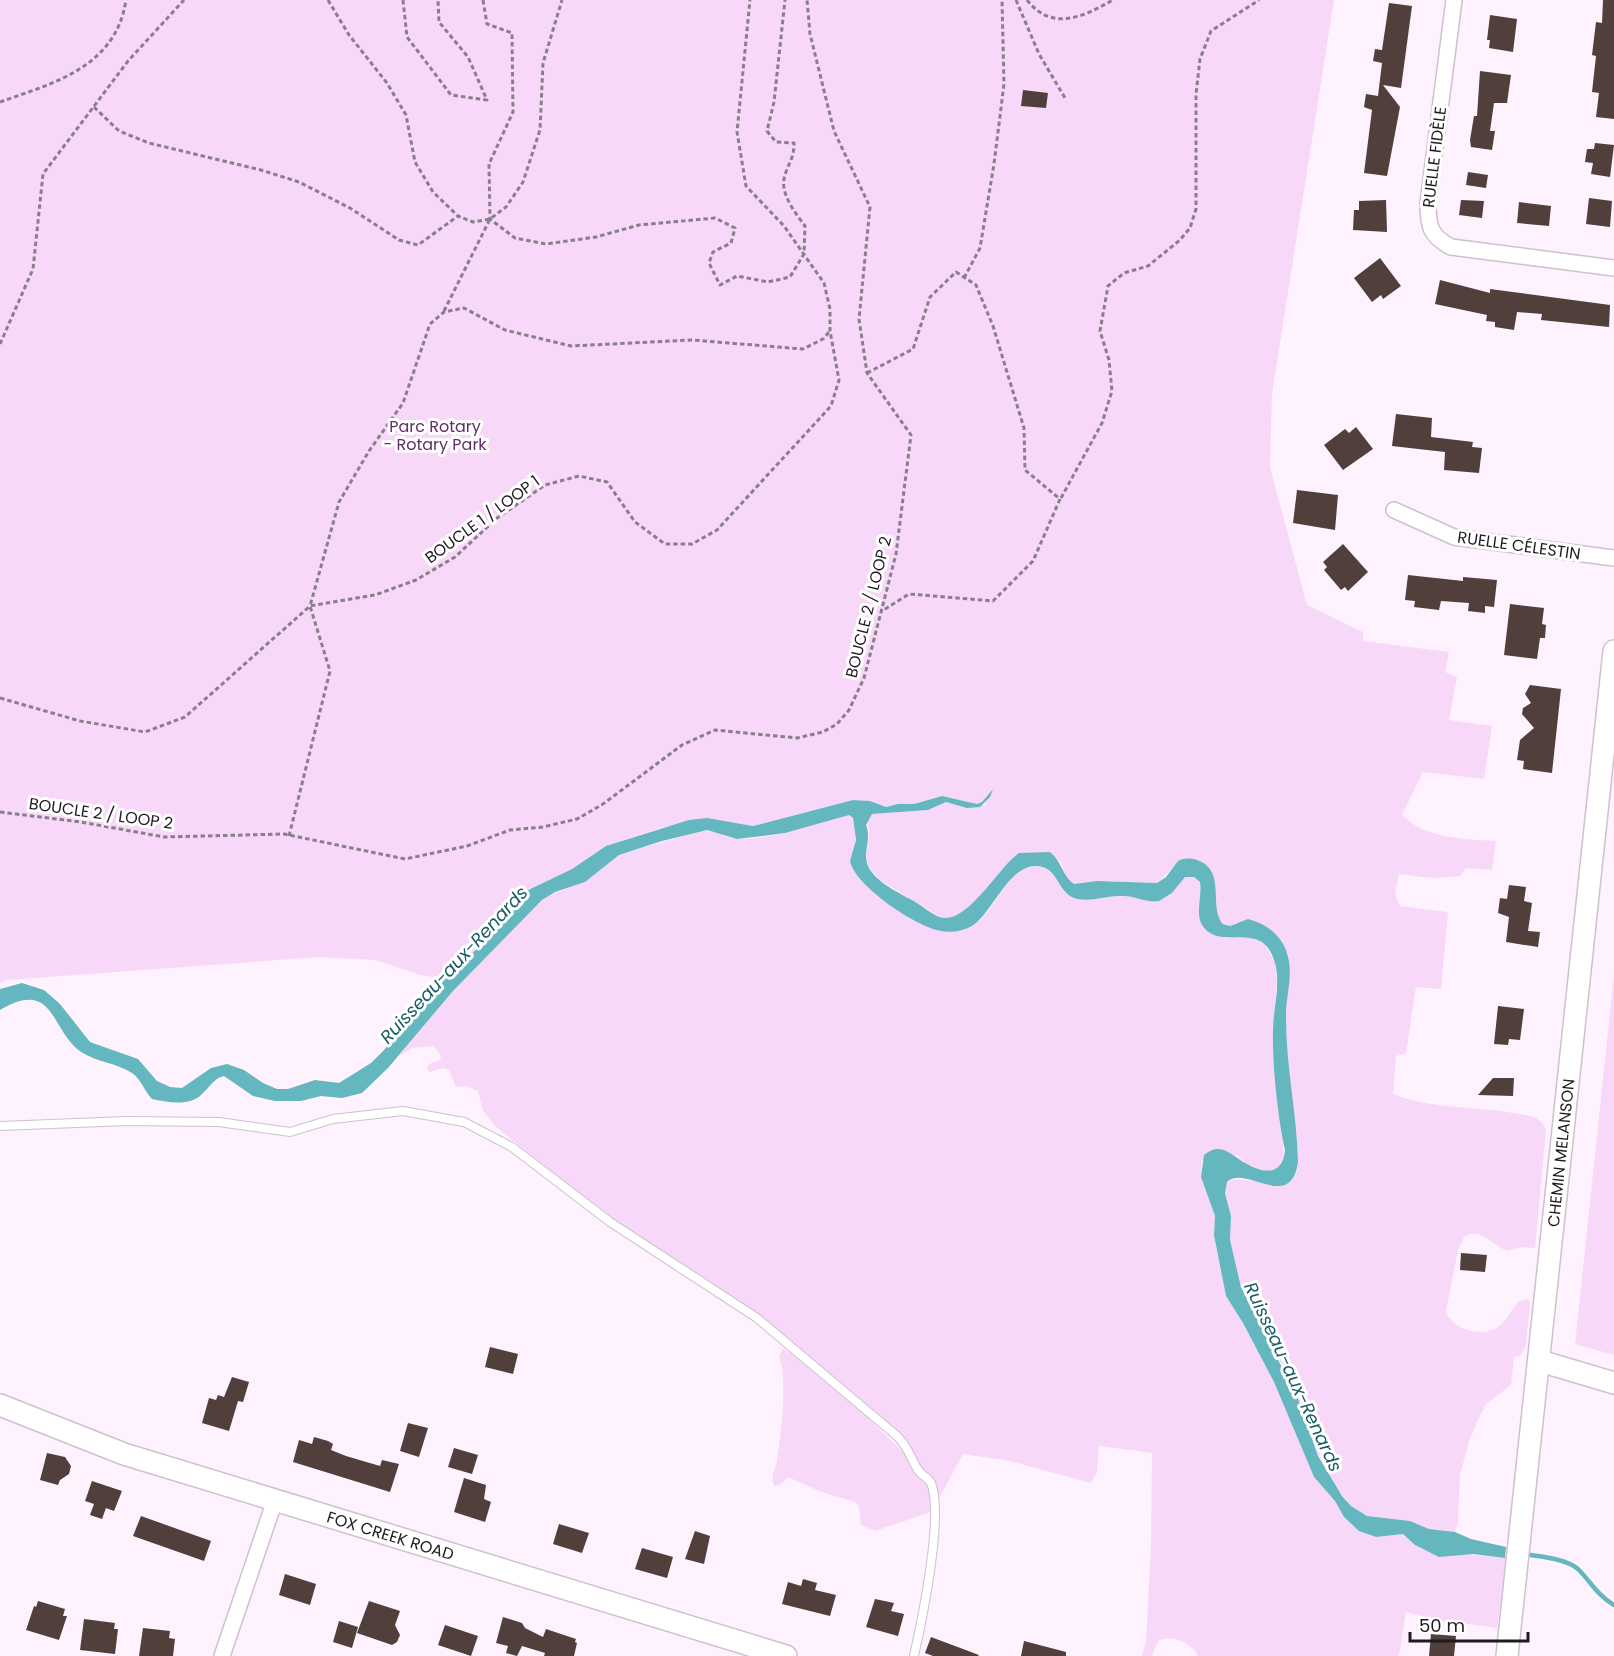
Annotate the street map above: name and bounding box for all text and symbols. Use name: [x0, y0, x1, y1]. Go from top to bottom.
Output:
street label: RUELLE FIDÈLE: [1417, 105, 1452, 209]
park label: Parc Rotary - Rotary Park: [383, 415, 487, 456]
street label: BOUCLE 1 / LOOP 1: [420, 470, 544, 569]
street label: RUELLE CÉLESTIN: [1456, 525, 1582, 566]
street label: BOUCLE 2 / LOOP 2: [840, 534, 897, 680]
street label: BOUCLE 2 / LOOP 2: [27, 792, 174, 835]
water label: Ruisseau-aux-Renards: [374, 881, 533, 1049]
street label: CHEMIN MELANSON: [1542, 1078, 1580, 1228]
water label: Ruisseau-aux-Renards: [1238, 1278, 1348, 1476]
street label: FOX CREEK ROAD: [324, 1506, 457, 1566]
scale bar: [1410, 1605, 1528, 1643]
text: 50 m: [1419, 1613, 1465, 1638]

